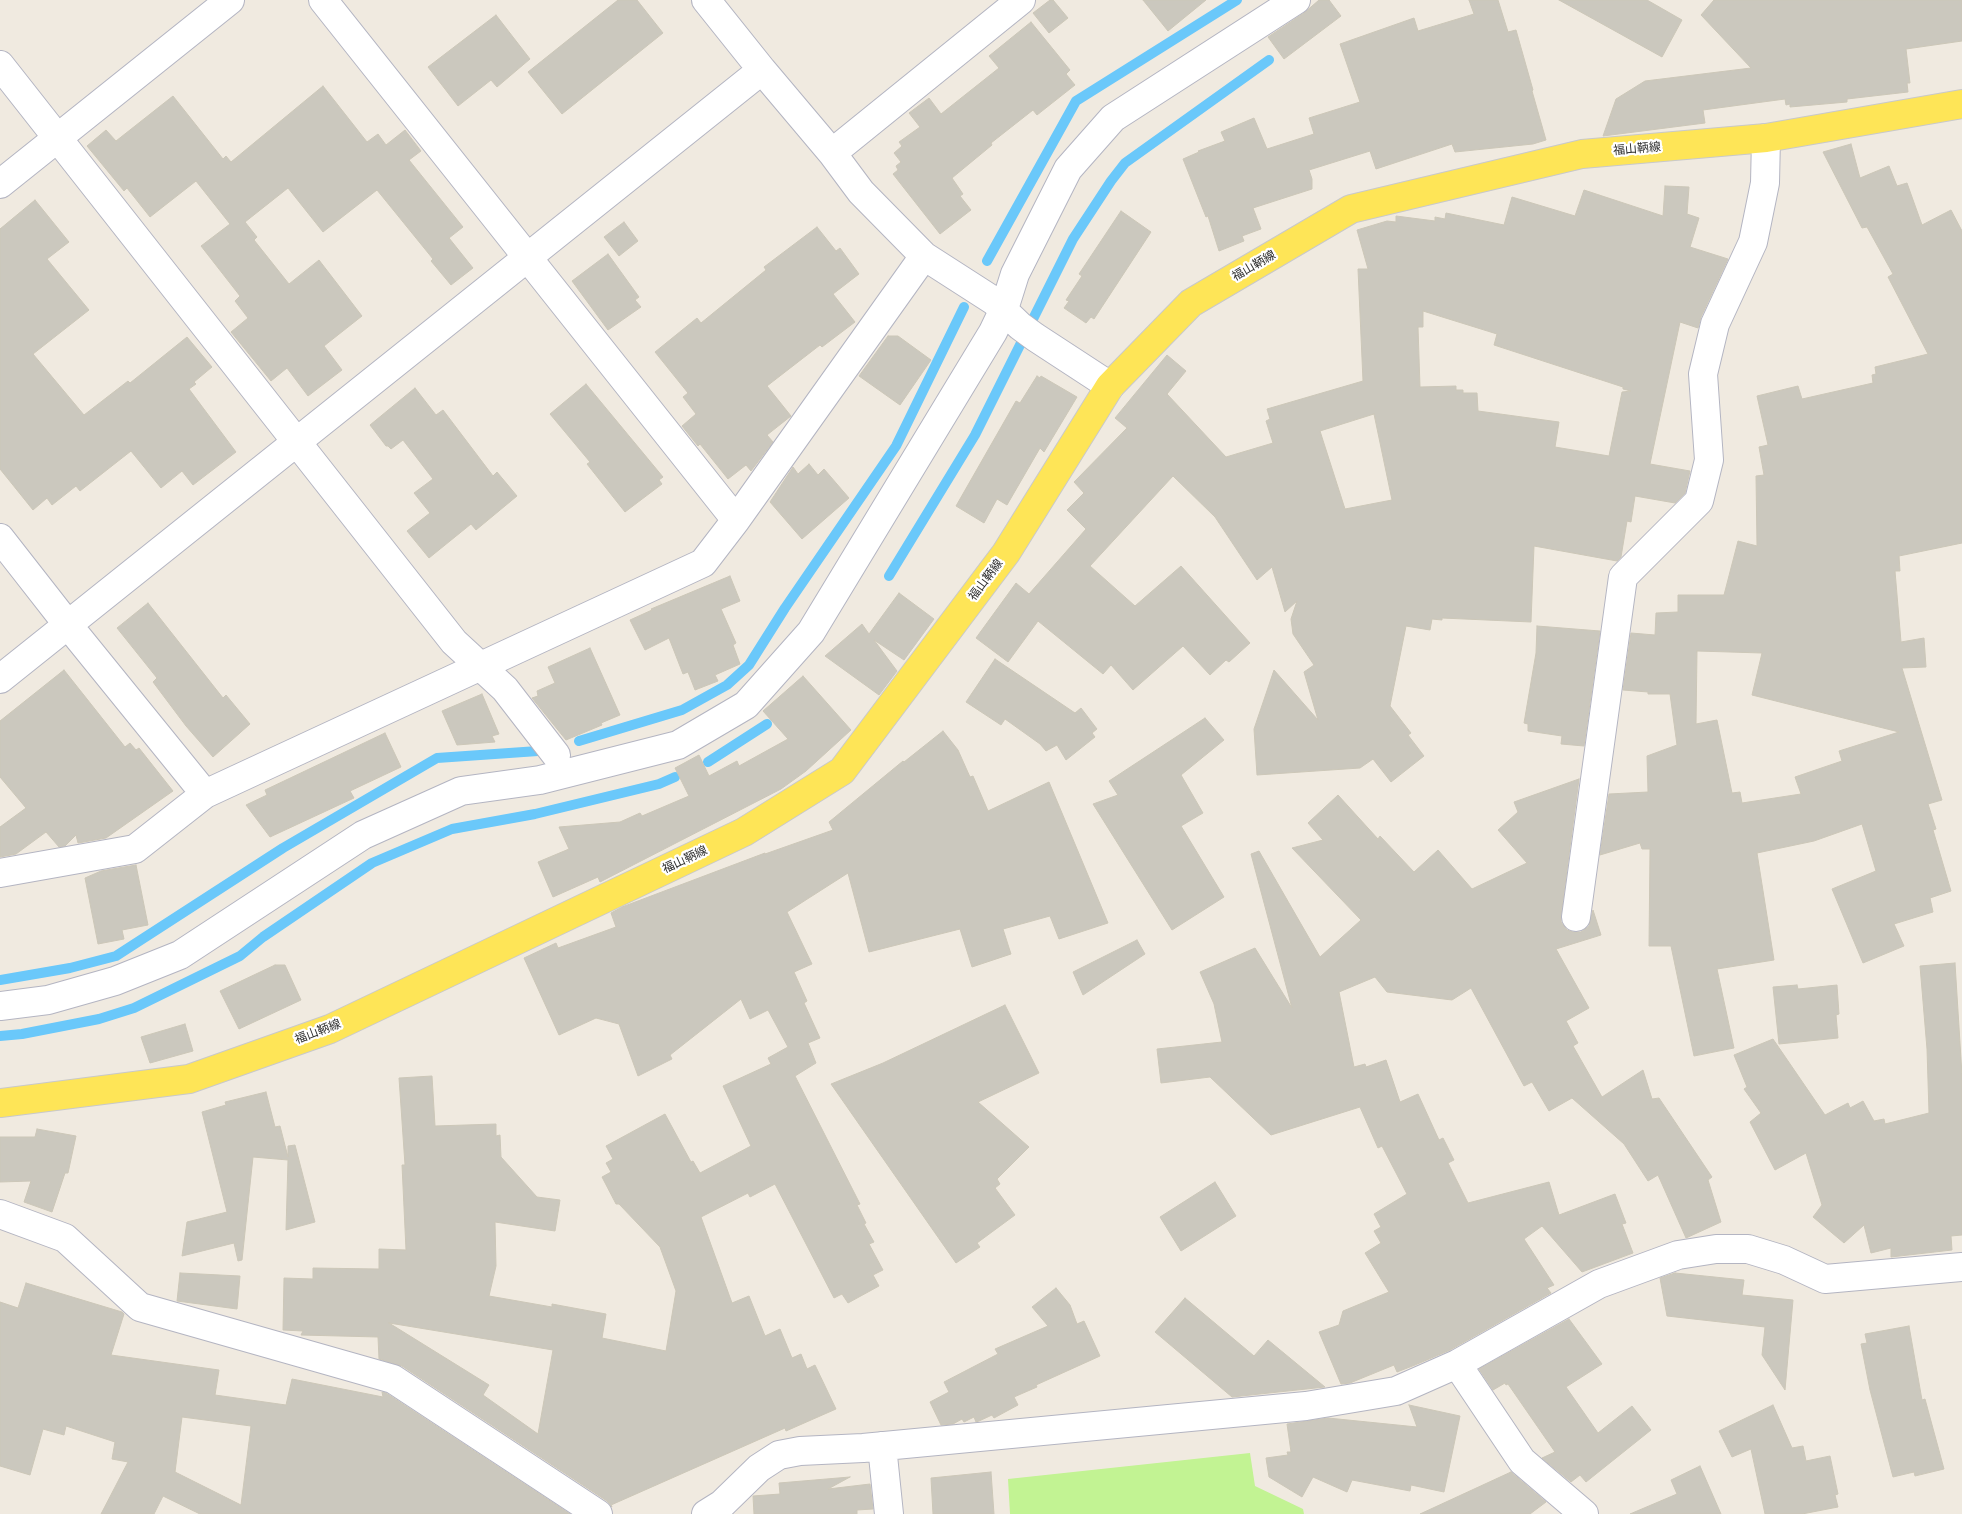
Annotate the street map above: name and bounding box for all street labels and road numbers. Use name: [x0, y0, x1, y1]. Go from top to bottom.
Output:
street label: 福山鞆線: [1612, 140, 1662, 158]
street label: 福山鞆線: [1230, 248, 1278, 284]
street label: 福山鞆線: [966, 556, 1006, 604]
street label: 福山鞆線: [660, 843, 710, 877]
street label: 福山鞆線: [293, 1017, 343, 1047]

